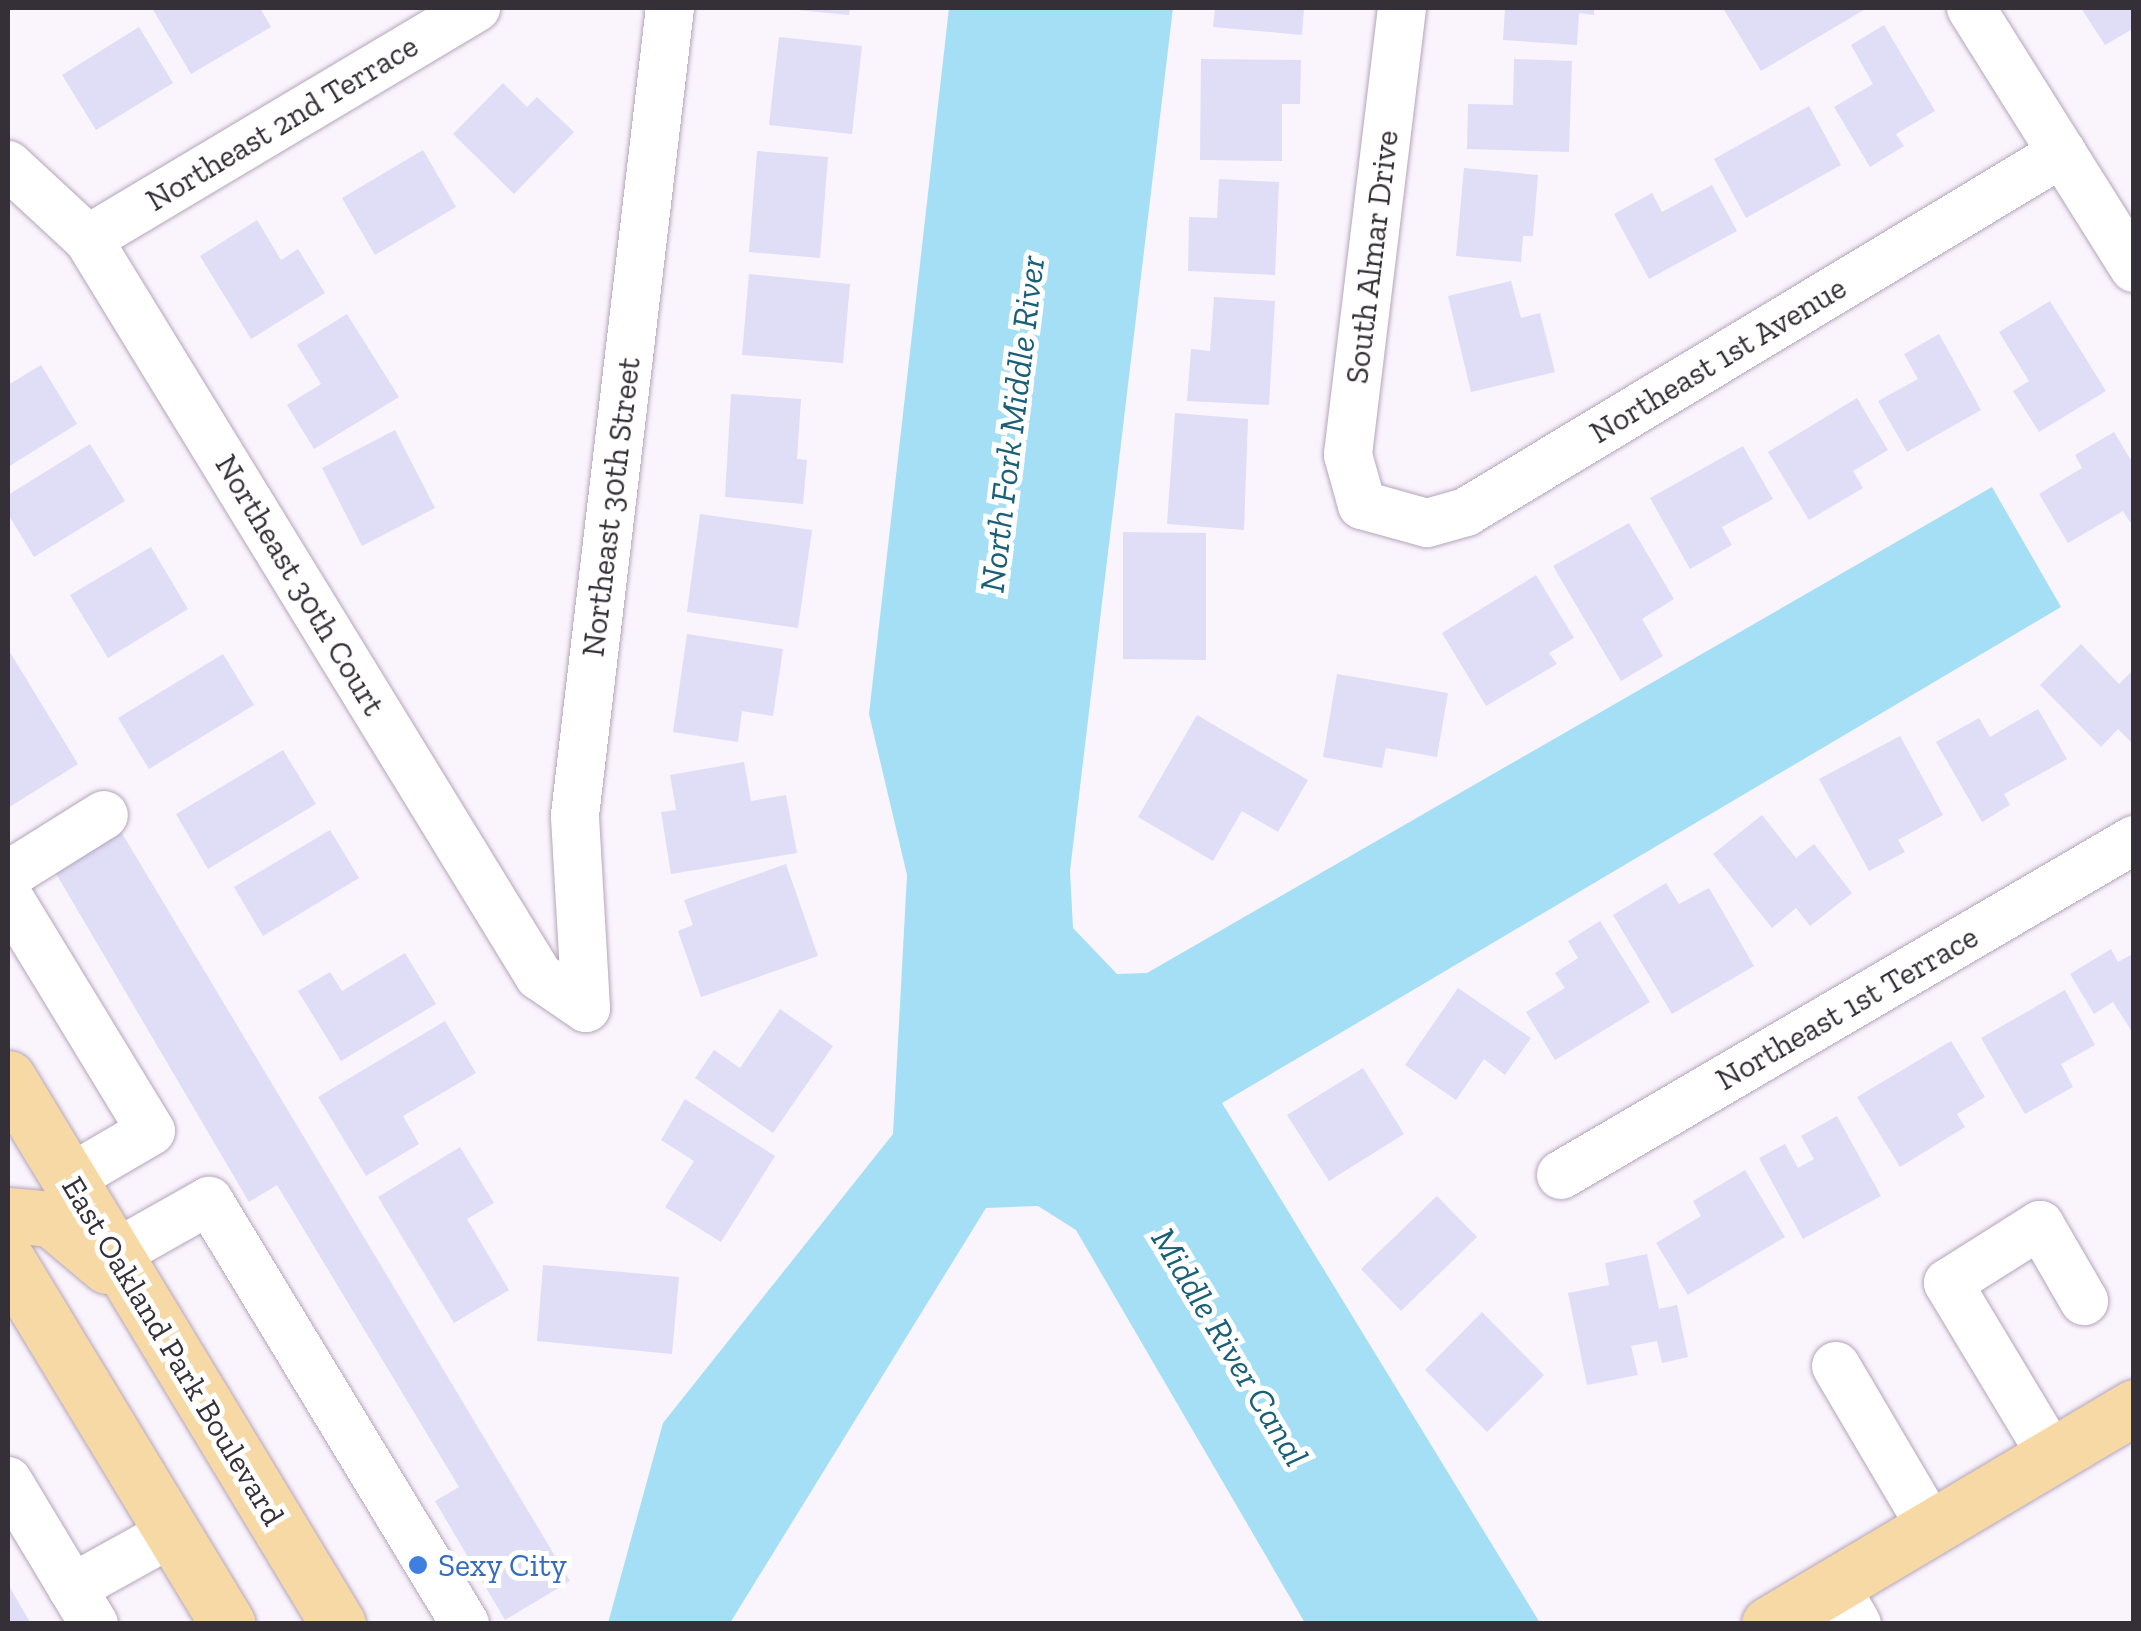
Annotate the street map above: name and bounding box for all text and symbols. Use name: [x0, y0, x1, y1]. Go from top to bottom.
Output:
street label: Northeast 2nd Terrace: [139, 26, 425, 220]
street label: South Almar Drive: [1337, 127, 1407, 387]
water label: North Fork Middle River: [970, 253, 1054, 595]
street label: Northeast 1st Avenue: [1583, 268, 1853, 452]
street label: Northeast 30th Street: [574, 355, 648, 659]
street label: Northeast 30th Court: [207, 448, 393, 722]
street label: Northeast 1st Terrace: [1709, 917, 1985, 1099]
street label: East Oakland Park Boulevard: [54, 1170, 292, 1532]
water label: Middle River Canal: [1142, 1220, 1318, 1474]
place label: Sexy City: [438, 1546, 568, 1584]
marker: Sexy City: [407, 1554, 429, 1576]

